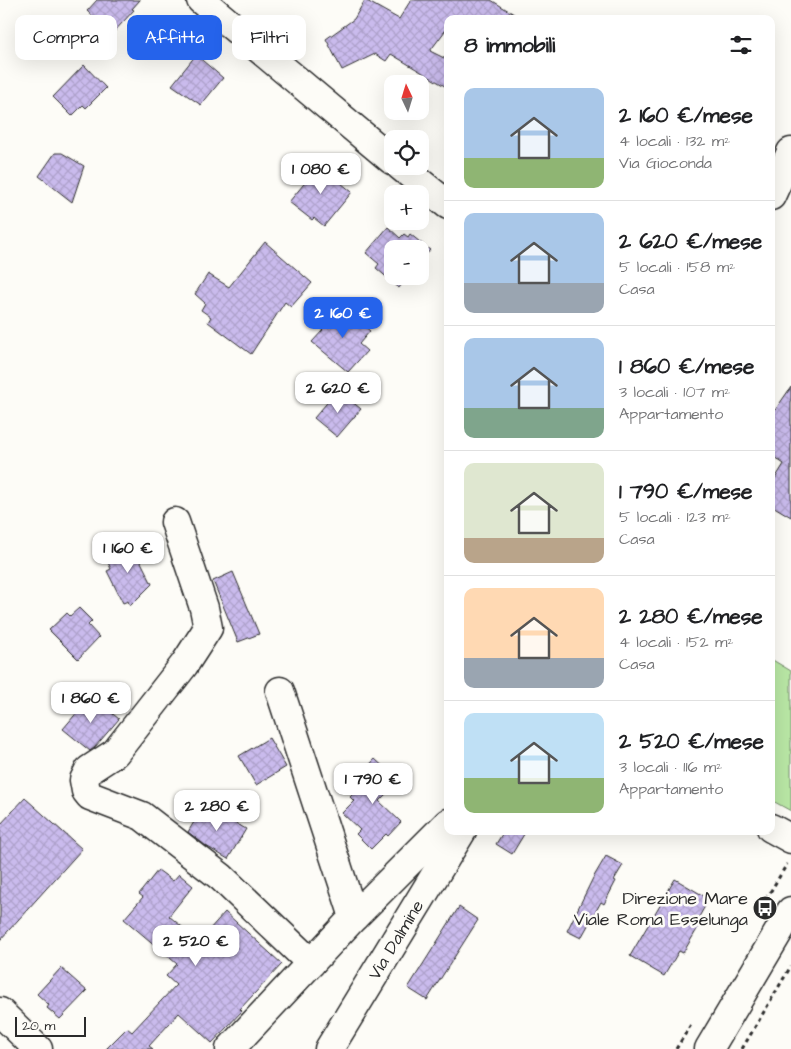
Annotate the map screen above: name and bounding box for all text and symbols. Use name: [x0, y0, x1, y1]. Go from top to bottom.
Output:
chip: Compra: [15, 15, 117, 60]
chip: Affitta: [127, 15, 222, 60]
chip: Filtri: [232, 15, 306, 60]
text: 8 immobili: [464, 31, 555, 60]
icon: filters: [727, 31, 755, 59]
north arrow: [384, 75, 429, 120]
map controls: [384, 75, 429, 285]
text: 2 160 €/mese: [619, 101, 753, 130]
icon: home: [504, 108, 564, 168]
button: locate: [384, 130, 429, 175]
text: 4 locali · 132 m²: [619, 130, 730, 152]
pin: 1 080 €: [275, 152, 367, 195]
text: Via Gioconda: [619, 152, 712, 174]
text: 1 080 €: [292, 158, 350, 180]
button: +: [384, 185, 429, 230]
text: 2 620 €/mese: [619, 227, 762, 256]
icon: home: [504, 233, 564, 293]
button: −: [384, 240, 429, 285]
text: 5 locali · 158 m²: [619, 256, 735, 278]
text: Casa: [619, 278, 655, 300]
pin: 2 160 €: [297, 296, 389, 339]
text: 2 160 €: [315, 302, 371, 324]
text: 1 860 €/mese: [619, 352, 754, 381]
icon: home: [504, 358, 564, 418]
pin: 2 620 €: [292, 372, 384, 414]
text: 2 620 €: [306, 377, 370, 399]
text: 3 locali · 107 m²: [619, 381, 730, 403]
text: Appartamento: [619, 403, 723, 425]
text: 1 790 €/mese: [619, 477, 753, 506]
icon: home: [504, 483, 564, 543]
text: 5 locali · 123 m²: [619, 506, 731, 528]
text: Casa: [619, 528, 655, 550]
pin: 1 160 €: [82, 532, 174, 574]
text: 1 160 €: [103, 537, 153, 559]
text: 2 280 €/mese: [619, 602, 763, 631]
icon: home: [504, 608, 564, 668]
text: 4 locali · 152 m²: [619, 631, 733, 653]
text: Casa: [619, 653, 655, 675]
pin: 1 860 €: [45, 682, 137, 724]
text: 1 860 €: [62, 687, 120, 709]
text: 2 520 €/mese: [619, 727, 764, 756]
icon: home: [504, 733, 564, 793]
text: 3 locali · 116 m²: [619, 756, 722, 778]
pin: 1 790 €: [327, 762, 419, 805]
text: 1 790 €: [345, 768, 401, 790]
text: Appartamento: [619, 778, 723, 800]
pin: 2 280 €: [171, 790, 263, 832]
text: 2 280 €: [185, 795, 249, 817]
place label: Direzione Mare Viale Roma Esselunga: [574, 886, 748, 933]
street label: Via Dalmine: [362, 895, 430, 985]
bus stop icon: Direzione Mare Viale Roma Esselunga: [752, 895, 778, 921]
pin: 2 520 €: [150, 924, 242, 967]
text: 2 520 €: [163, 930, 229, 952]
scale bar: [15, 1014, 86, 1037]
text: 20 m: [22, 1016, 55, 1036]

